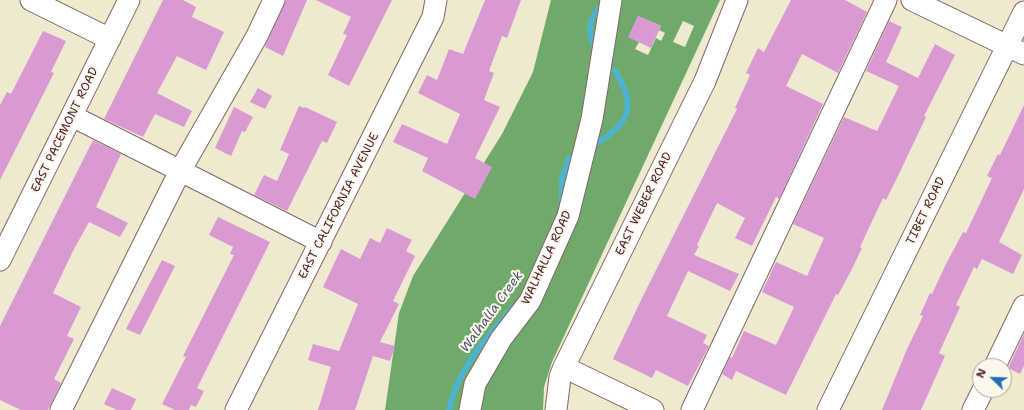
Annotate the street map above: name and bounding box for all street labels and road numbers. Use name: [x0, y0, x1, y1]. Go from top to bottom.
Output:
street label: EAST PACEMONT ROAD: [28, 65, 102, 195]
street label: EAST CALIFORNIA AVENUE: [296, 130, 382, 282]
street label: EAST WEBER ROAD: [613, 150, 675, 258]
street label: TIBET ROAD: [903, 175, 949, 247]
street label: WALHALLA ROAD: [519, 209, 575, 307]

